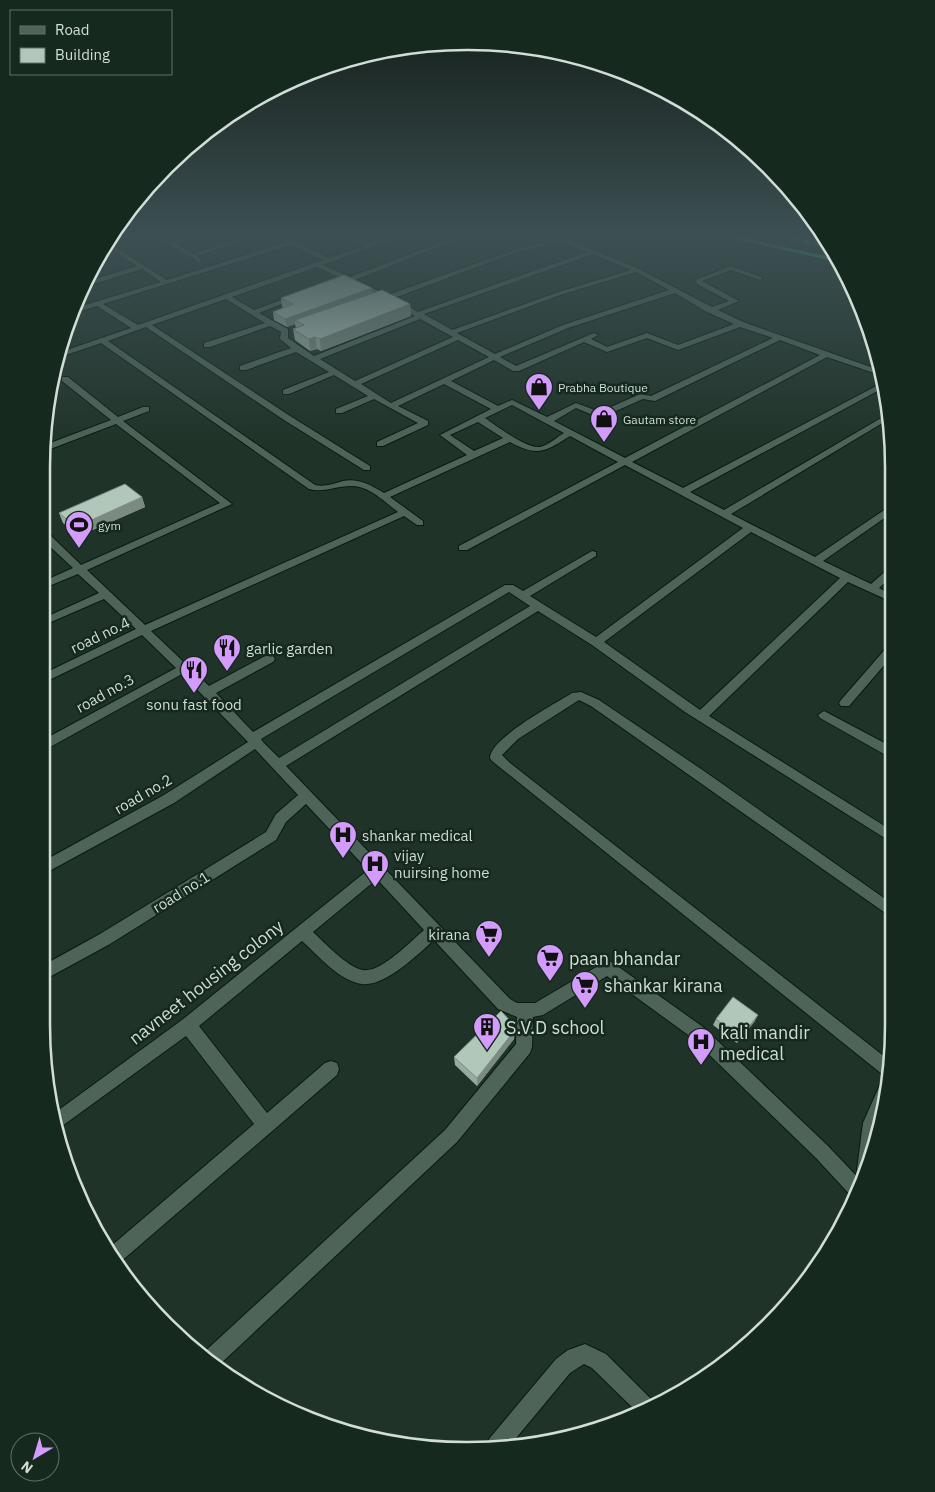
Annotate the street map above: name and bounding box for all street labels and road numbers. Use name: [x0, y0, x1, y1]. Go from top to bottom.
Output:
street label: road no.4: [67, 612, 133, 658]
street label: road no.3: [73, 669, 137, 717]
street label: road no.2: [111, 770, 175, 818]
street label: road no.1: [149, 867, 213, 917]
street label: navneet housing colony: [124, 914, 288, 1050]

